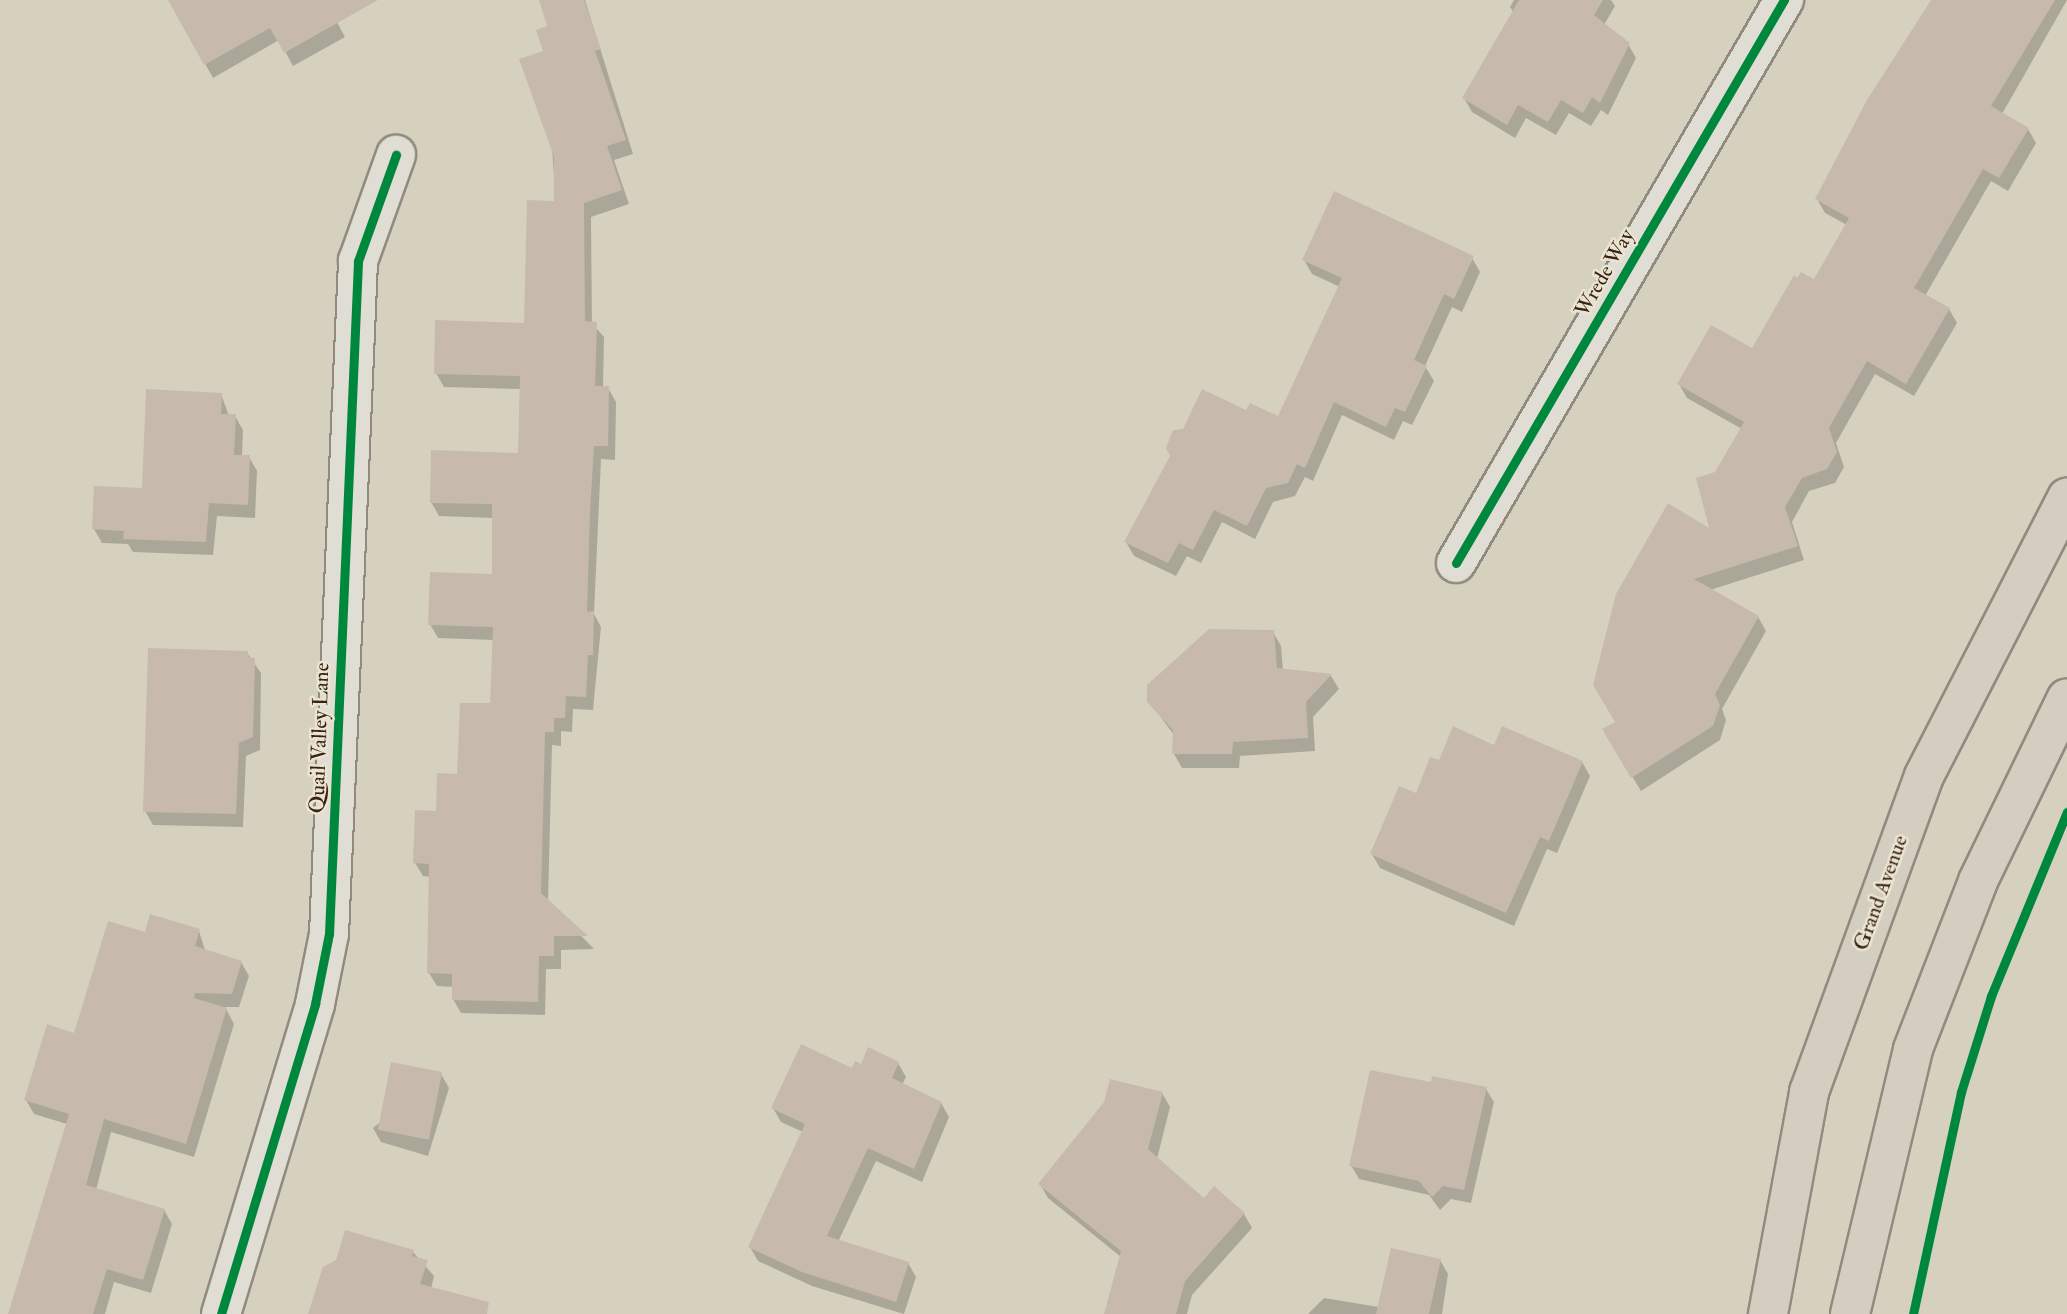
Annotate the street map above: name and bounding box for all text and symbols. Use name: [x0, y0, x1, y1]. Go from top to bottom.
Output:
street label: Wrede Way: [1570, 225, 1640, 321]
street label: Quail Valley Lane: [305, 662, 335, 814]
street label: Grand Avenue: [1849, 832, 1913, 954]

